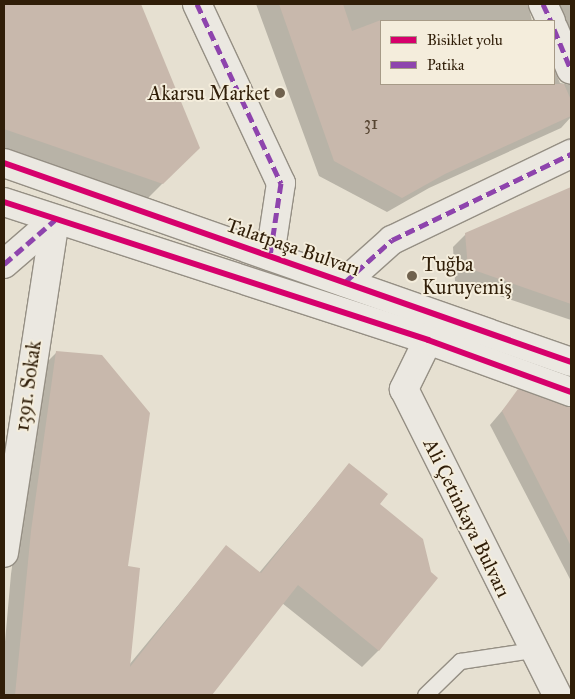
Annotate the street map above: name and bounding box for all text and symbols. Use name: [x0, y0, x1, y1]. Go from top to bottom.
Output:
legend: [380, 20, 555, 85]
text: Bisiklet yolu: [427, 31, 503, 49]
text: Patika: [427, 56, 464, 74]
place label: Akarsu Market: [148, 81, 270, 105]
marker: Akarsu Market: [274, 87, 286, 99]
house number: 31: [364, 112, 378, 134]
street label: Talatpaşa Bulvarı: [223, 213, 363, 281]
place label: Tuğba Kuruyemiş: [422, 252, 512, 299]
marker: Tuğba Kuruyemiş: [406, 270, 418, 282]
street label: 1391. Sokak: [10, 339, 46, 433]
street label: Ali Çetinkaya Bulvarı: [418, 435, 516, 601]

